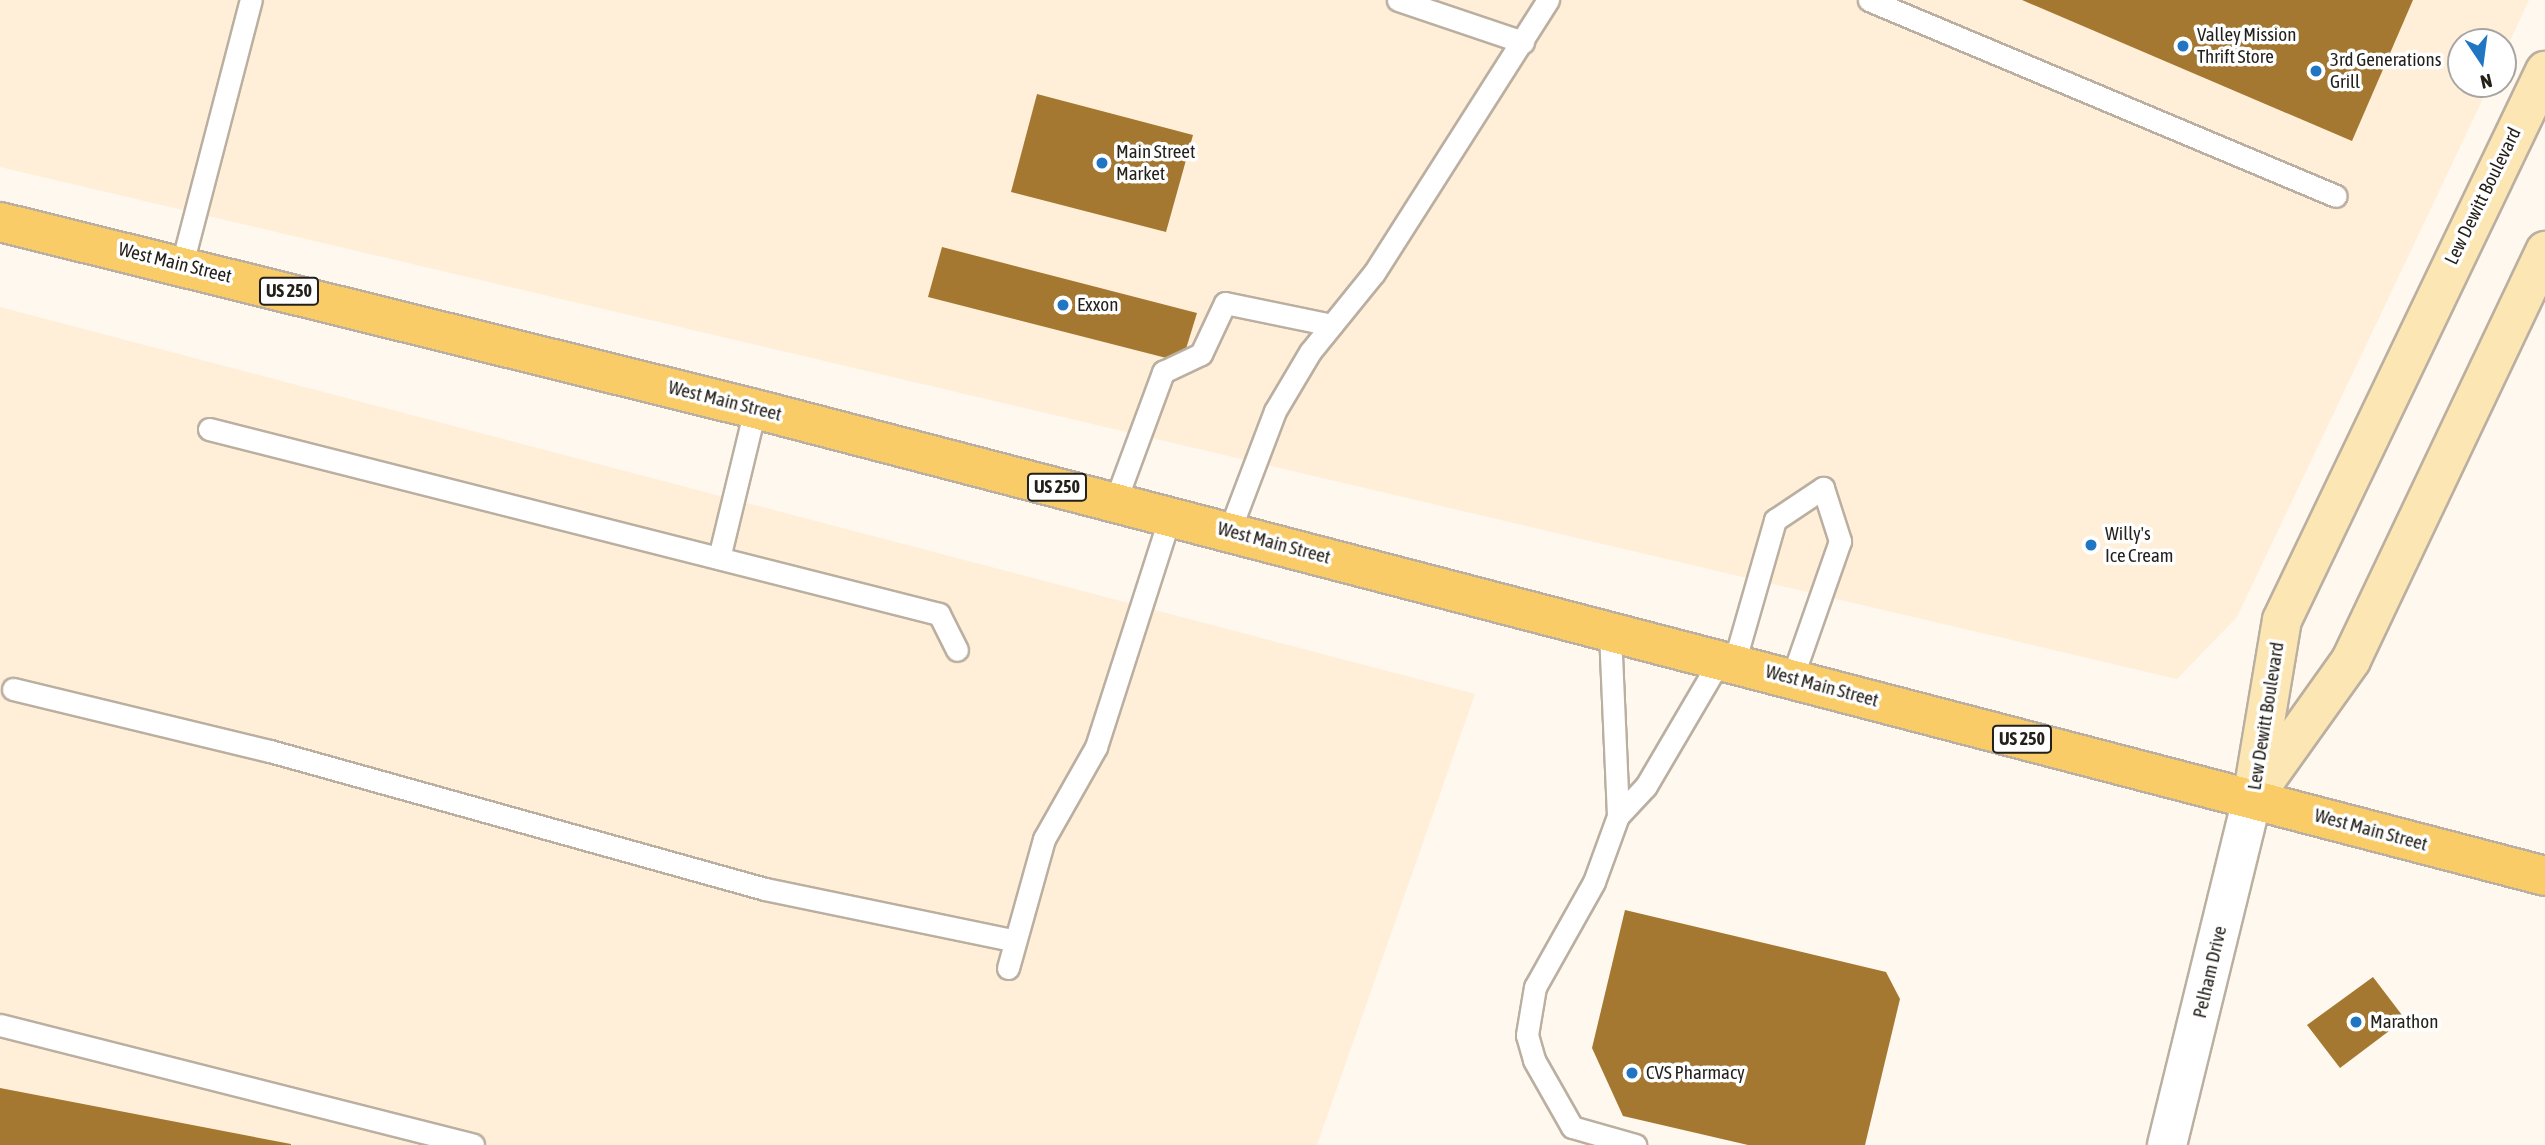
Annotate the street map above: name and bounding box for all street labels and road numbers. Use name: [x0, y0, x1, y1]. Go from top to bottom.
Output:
street label: Lew Dewitt Boulevard: [2440, 124, 2526, 268]
street label: West Main Street: [116, 238, 234, 288]
road number: US 250: [258, 276, 320, 306]
street label: West Main Street: [666, 376, 784, 426]
road number: US 250: [1026, 472, 1088, 502]
street label: West Main Street: [1215, 517, 1333, 569]
street label: Lew Dewitt Boulevard: [2243, 640, 2289, 792]
street label: West Main Street: [1763, 660, 1881, 712]
road number: US 250: [1990, 724, 2054, 754]
street label: West Main Street: [2312, 804, 2430, 856]
street label: Pelham Drive: [2188, 924, 2232, 1020]

